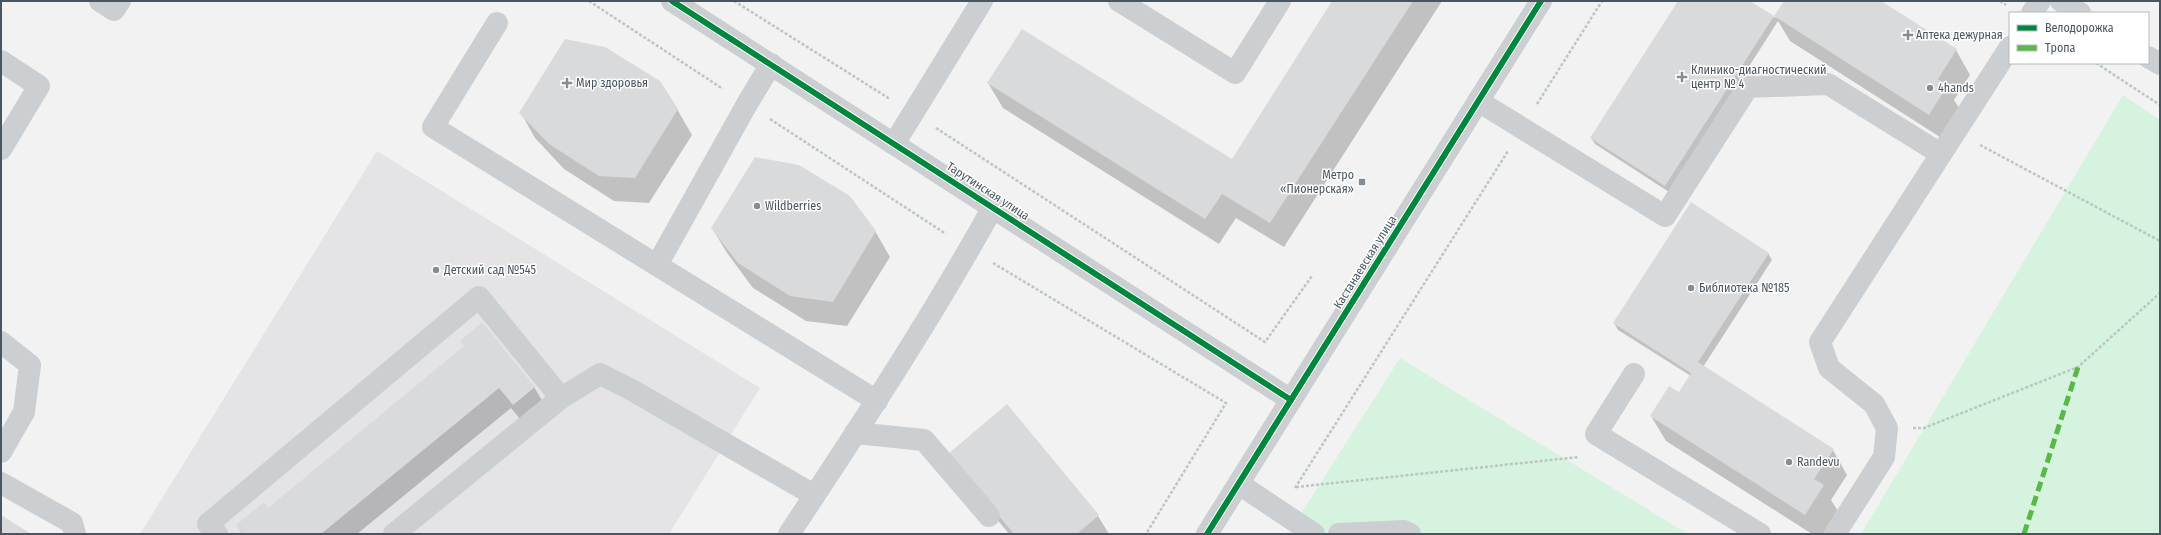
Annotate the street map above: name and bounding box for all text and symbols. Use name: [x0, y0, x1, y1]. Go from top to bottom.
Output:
legend: [2009, 12, 2149, 64]
text: Велодорожка: [2045, 21, 2114, 35]
place label: Аптека дежурная: [1916, 28, 2003, 42]
marker: Аптека дежурная: [1903, 30, 1913, 40]
text: Тропа: [2045, 41, 2076, 55]
place label: Клинико-диагностический центр № 4: [1691, 63, 1827, 91]
marker: Клинико-диагностический центр № 4: [1676, 71, 1688, 83]
place label: Мир здоровья: [576, 76, 648, 90]
marker: Мир здоровья: [561, 77, 573, 89]
place label: 4hands: [1938, 81, 1974, 95]
marker: 4hands: [1925, 83, 1935, 93]
street label: Тарутинская улица: [944, 159, 1032, 223]
place label: Метро «Пионерская»: [1280, 168, 1354, 196]
marker: Метро «Пионерская»: [1357, 177, 1367, 187]
place label: Wildberries: [765, 199, 821, 213]
marker: Wildberries: [752, 201, 762, 211]
street label: Кастанаевская улица: [1331, 213, 1399, 311]
place label: Детский сад №545: [443, 263, 536, 277]
marker: Детский сад №545: [431, 265, 441, 275]
place label: Библиотека №185: [1699, 281, 1790, 295]
marker: Библиотека №185: [1686, 283, 1696, 293]
place label: Randevu: [1797, 455, 1840, 469]
marker: Randevu: [1784, 457, 1794, 467]

